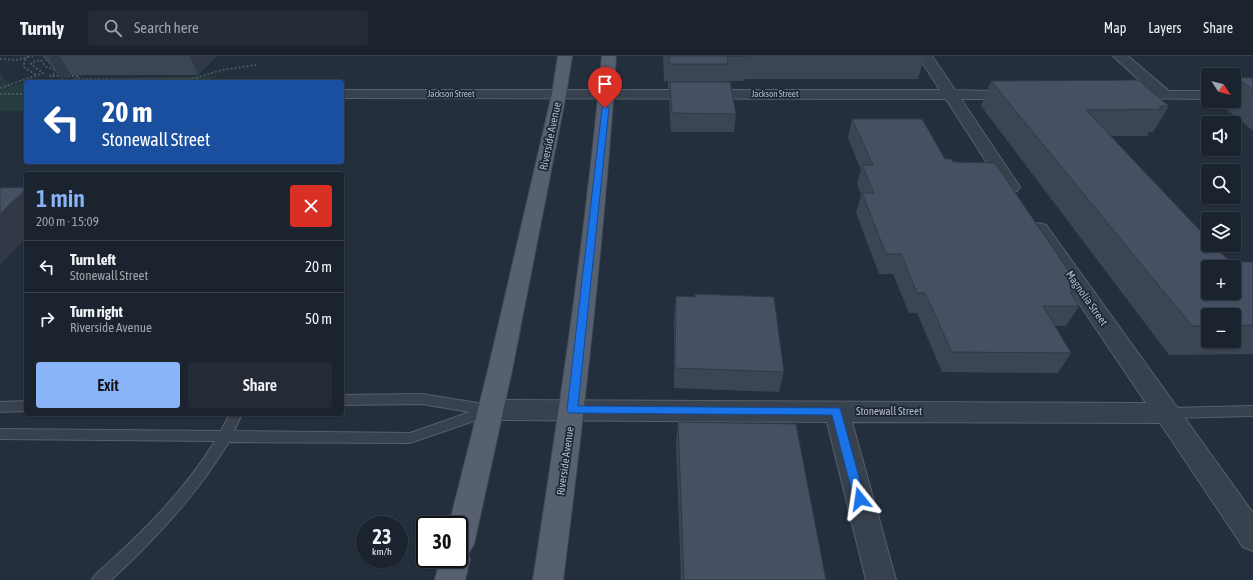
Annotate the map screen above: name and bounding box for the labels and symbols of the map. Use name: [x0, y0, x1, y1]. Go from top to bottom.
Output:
pin: [588, 67, 622, 108]
north arrow: [1201, 68, 1241, 108]
street label: Jackson Street: [427, 89, 475, 99]
street label: Jackson Street: [751, 89, 799, 99]
street label: Riverside Avenue: [537, 101, 563, 171]
street label: Magnolia Street: [1064, 268, 1110, 328]
street label: Stonewall Street: [856, 405, 922, 417]
street label: Riverside Avenue: [554, 426, 576, 496]
position arrow: [839, 478, 881, 520]
speed limit sign: 30: [416, 516, 468, 568]

